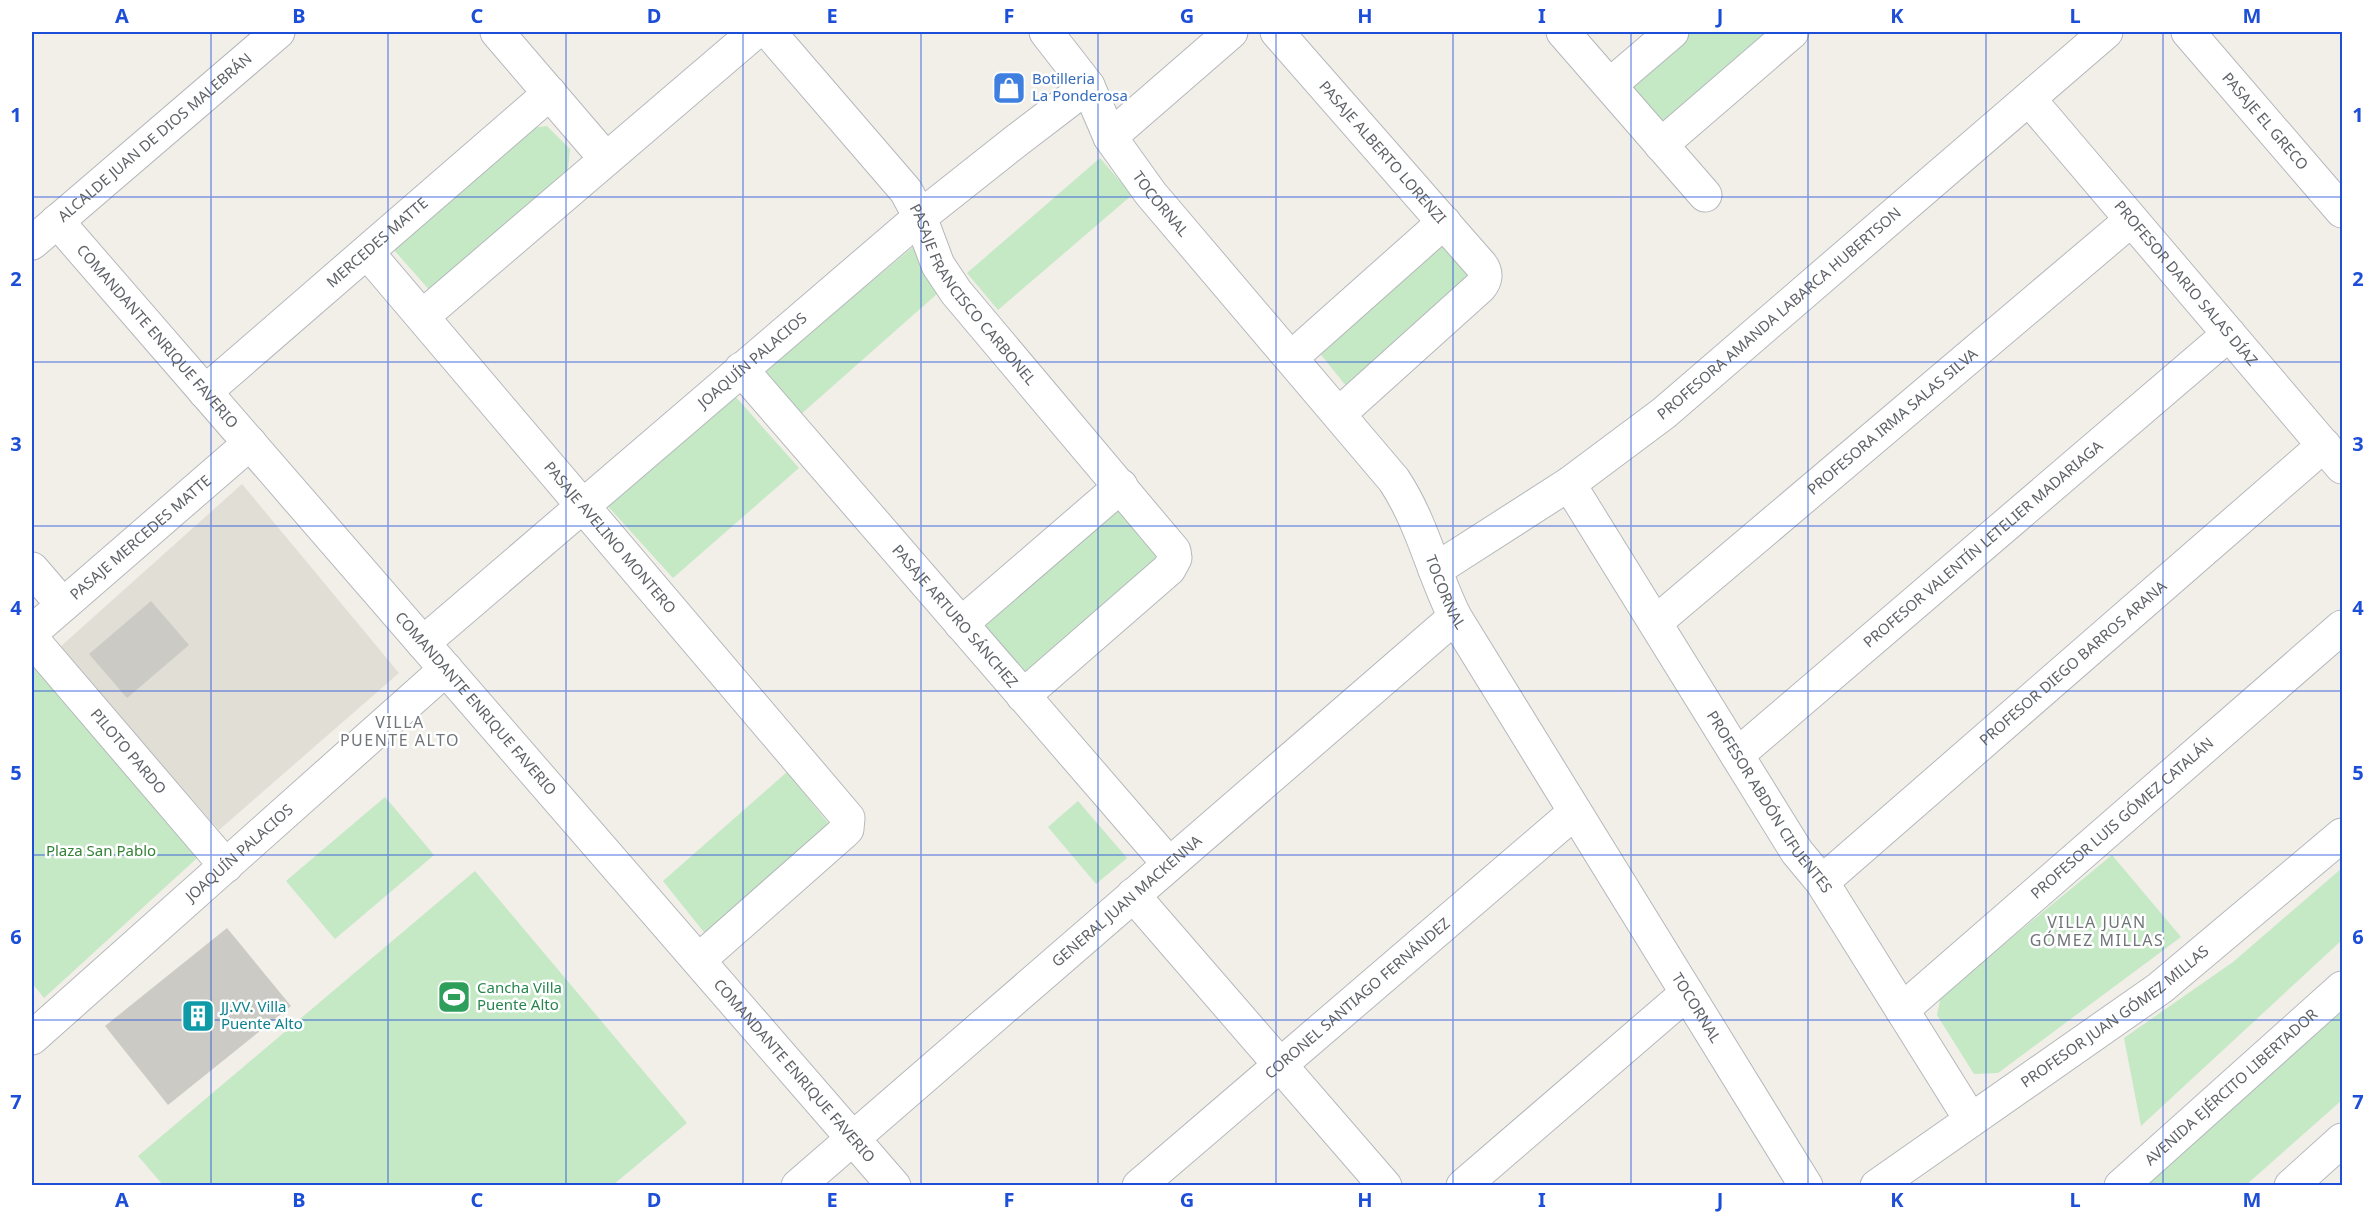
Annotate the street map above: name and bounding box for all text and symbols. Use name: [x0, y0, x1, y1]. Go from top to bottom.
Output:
text: A: [115, 2, 129, 29]
text: B: [292, 2, 306, 29]
text: C: [471, 2, 484, 29]
text: D: [647, 2, 661, 29]
text: E: [826, 2, 838, 29]
text: F: [1004, 2, 1014, 29]
text: G: [1180, 2, 1194, 29]
text: H: [1357, 2, 1373, 29]
text: I: [1538, 2, 1546, 29]
text: J: [1715, 2, 1723, 29]
text: K: [1890, 2, 1904, 29]
text: L: [2069, 2, 2081, 29]
text: M: [2243, 2, 2261, 29]
street label: ALCALDE JUAN DE DIOS MALEBRÁN: [53, 48, 256, 226]
place label: Botilleria La Ponderosa: [1032, 68, 1128, 105]
street label: PASAJE EL GRECO: [2218, 68, 2313, 174]
shop icon: Botilleria La Ponderosa: [991, 70, 1027, 106]
street label: PASAJE ALBERTO LORENZI: [1315, 76, 1451, 227]
text: 1: [10, 101, 22, 128]
text: 1: [2352, 101, 2364, 128]
street label: TOCORNAL: [1129, 167, 1194, 241]
street label: MERCEDES MATTE: [322, 192, 432, 291]
street label: PROFESOR DARIO SALAS DÍAZ: [2110, 196, 2263, 370]
street label: PASAJE FRANCISCO CARBONEL: [906, 200, 1041, 389]
street label: PROFESORA AMANDA LABARCA HUBERTSON: [1653, 202, 1905, 424]
street label: COMANDANTE ENRIQUE FAVERIO: [73, 240, 243, 432]
text: 2: [10, 265, 22, 292]
text: 2: [2352, 265, 2364, 292]
street label: JOAQUÍN PALACIOS: [692, 307, 811, 413]
street label: PROFESORA IRMA SALAS SILVA: [1803, 343, 1982, 499]
text: 3: [10, 430, 22, 457]
text: 3: [2352, 430, 2364, 457]
street label: PROFESOR VALENTÍN LETELIER MADARIAGA: [1859, 435, 2107, 652]
street label: PASAJE AVELINO MONTERO: [540, 457, 681, 617]
street label: PASAJE MERCEDES MATTE: [65, 470, 215, 604]
street label: PASAJE ARTURO SÁNCHEZ: [888, 540, 1023, 691]
street label: TOCORNAL: [1421, 552, 1471, 633]
street label: PROFESOR DIEGO BARROS ARANA: [1975, 575, 2171, 750]
text: 4: [10, 594, 22, 621]
text: 4: [2352, 594, 2364, 621]
street label: COMANDANTE ENRIQUE FAVERIO: [391, 607, 562, 799]
street label: PILOTO PARDO: [87, 704, 171, 798]
street label: PROFESOR ABDÓN CIFUENTES: [1703, 707, 1837, 897]
district label: VILLA PUENTE ALTO: [340, 711, 460, 751]
street label: PROFESOR LUIS GÓMEZ CATALÁN: [2026, 732, 2217, 903]
text: 5: [10, 759, 22, 786]
text: 5: [2352, 759, 2364, 786]
street label: JOAQUÍN PALACIOS: [179, 799, 297, 907]
street label: GENERAL JUAN MACKENNA: [1047, 830, 1206, 971]
park label: Plaza San Pablo: [46, 840, 156, 860]
district label: VILLA JUAN GÓMEZ MILLAS: [2030, 911, 2164, 951]
street label: CORONEL SANTIAGO FERNÁNDEZ: [1260, 913, 1454, 1083]
text: 6: [10, 923, 22, 950]
text: 6: [2352, 923, 2364, 950]
street label: PROFESOR JUAN GÓMEZ MILLAS: [2016, 940, 2212, 1092]
street label: TOCORNAL: [1668, 969, 1726, 1046]
street label: COMANDANTE ENRIQUE FAVERIO: [710, 974, 880, 1166]
place label: Cancha Villa Puente Alto: [477, 977, 562, 1014]
sports icon: Cancha Villa Puente Alto: [436, 979, 472, 1015]
place label: JJ.VV. Villa Puente Alto: [219, 996, 303, 1033]
building icon: JJ.VV. Villa Puente Alto: [180, 998, 216, 1034]
street label: AVENIDA EJÉRCITO LIBERTADOR: [2140, 1003, 2322, 1169]
text: 7: [10, 1088, 22, 1115]
text: 7: [2352, 1088, 2364, 1115]
text: A: [115, 1186, 129, 1213]
text: B: [292, 1186, 306, 1213]
text: C: [471, 1186, 484, 1213]
text: D: [647, 1186, 661, 1213]
text: E: [826, 1186, 838, 1213]
text: F: [1004, 1186, 1014, 1213]
text: G: [1180, 1186, 1194, 1213]
text: H: [1357, 1186, 1373, 1213]
text: I: [1538, 1186, 1546, 1213]
text: J: [1715, 1186, 1723, 1213]
text: K: [1890, 1186, 1904, 1213]
text: L: [2069, 1186, 2081, 1213]
text: M: [2243, 1186, 2261, 1213]

